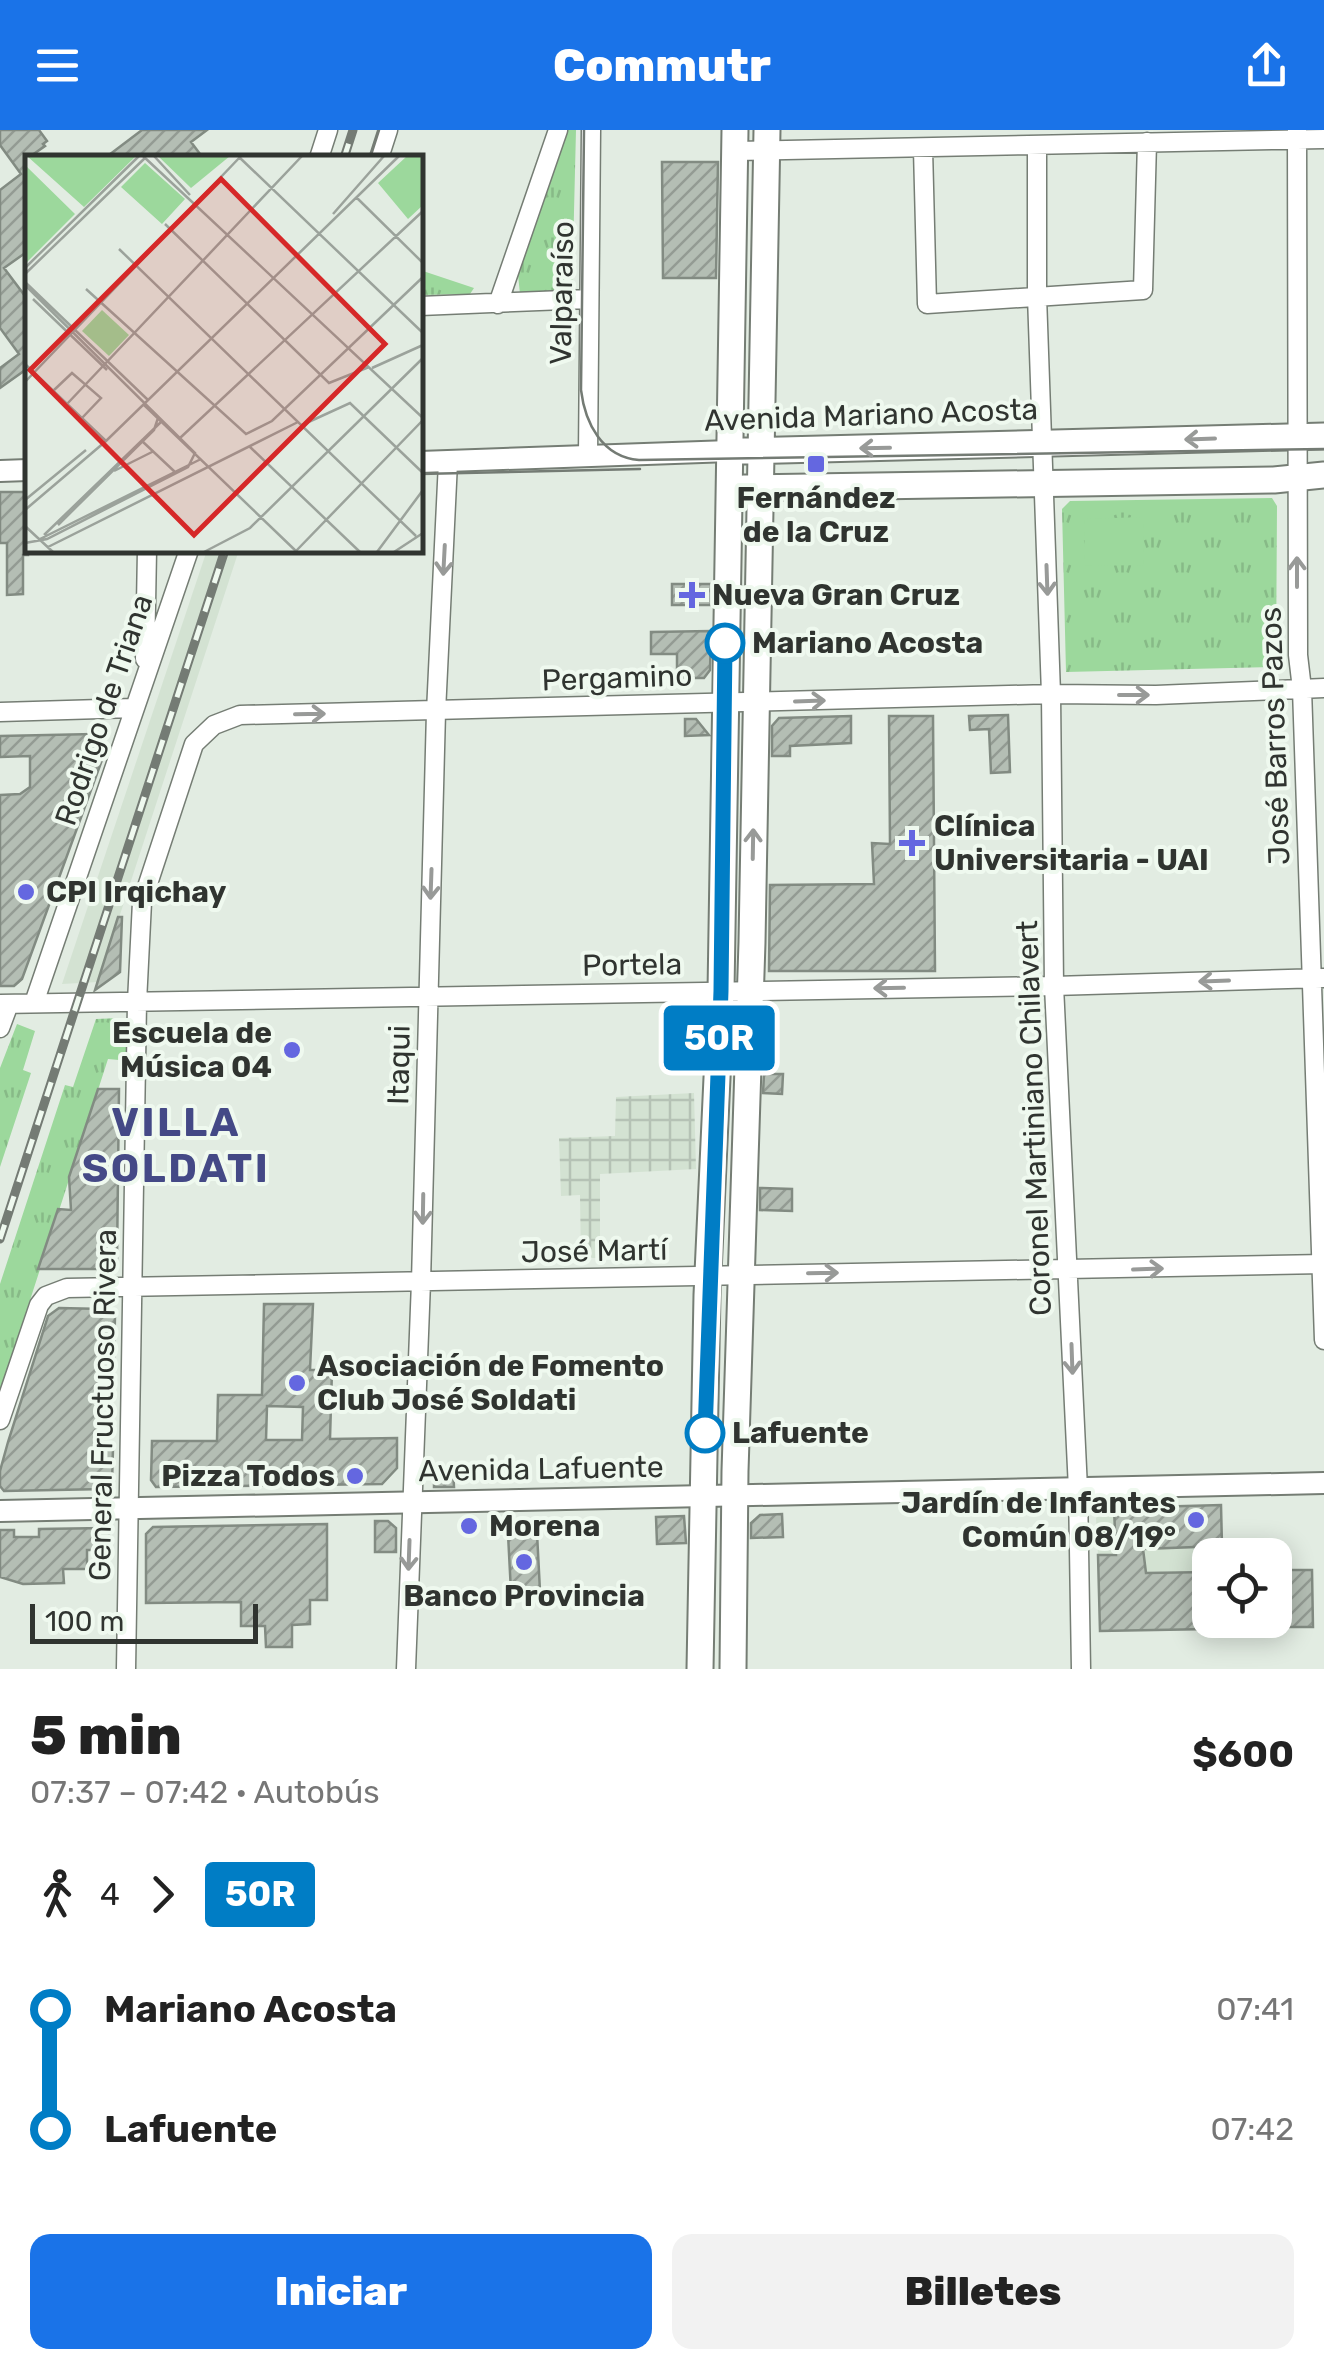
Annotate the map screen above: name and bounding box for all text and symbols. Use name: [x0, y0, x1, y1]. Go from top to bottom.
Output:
icon: menu: [30, 38, 85, 93]
icon: share: [1239, 38, 1294, 93]
text: Commutr: [553, 39, 771, 92]
inset map: [25, 155, 422, 552]
street label: Valparaíso: [543, 221, 581, 365]
street label: Avenida Mariano Acosta: [703, 391, 1039, 439]
one-way arrow: [1184, 430, 1216, 449]
one-way arrow: [859, 438, 891, 457]
marker: Fernández de la Cruz: [805, 453, 827, 475]
place label: Fernández de la Cruz: [736, 480, 896, 550]
one-way arrow: [434, 543, 453, 575]
one-way arrow: [1288, 557, 1306, 590]
one-way arrow: [1037, 563, 1056, 595]
place label: Nueva Gran Cruz: [712, 577, 960, 613]
marker: Nueva Gran Cruz: [681, 584, 703, 606]
street label: Rodrigo de Triana: [48, 590, 160, 830]
street label: José Barros Pazos: [1253, 607, 1297, 865]
marker: Mariano Acosta: [706, 624, 744, 662]
place label: Mariano Acosta: [752, 625, 983, 661]
street label: Pergamino: [541, 657, 693, 699]
one-way arrow: [1118, 686, 1150, 704]
one-way arrow: [793, 692, 825, 711]
one-way arrow: [292, 704, 325, 724]
place label: Clínica Universitaria - UAI: [934, 808, 1209, 878]
one-way arrow: [744, 829, 762, 862]
marker: Clínica Universitaria - UAI: [899, 830, 925, 856]
one-way arrow: [422, 868, 441, 900]
place label: CPI Irqichay: [46, 874, 227, 910]
marker: CPI Irqichay: [15, 881, 37, 903]
street label: Coronel Martiniano Chilavert: [1009, 919, 1059, 1316]
street label: Portela: [582, 946, 682, 984]
one-way arrow: [1198, 972, 1230, 991]
one-way arrow: [873, 978, 906, 998]
line badge: 50R: [662, 1006, 776, 1070]
place label: Escuela de Música 04: [112, 1015, 272, 1085]
text: 50R: [684, 1017, 754, 1059]
street label: Itaqui: [380, 1025, 418, 1105]
marker: Escuela de Música 04: [281, 1039, 303, 1061]
district label: VILLA SOLDATI: [82, 1099, 270, 1192]
one-way arrow: [413, 1193, 432, 1225]
street label: General Fructuoso Rivera: [82, 1229, 124, 1581]
street label: José Martí: [520, 1232, 669, 1270]
one-way arrow: [1132, 1259, 1164, 1278]
one-way arrow: [807, 1264, 839, 1283]
one-way arrow: [1063, 1343, 1082, 1375]
place label: Asociación de Fomento Club José Soldati: [317, 1348, 664, 1418]
marker: Asociación de Fomento Club José Soldati: [286, 1372, 308, 1394]
marker: Lafuente: [686, 1414, 724, 1452]
place label: Lafuente: [732, 1415, 869, 1451]
street label: Avenida Lafuente: [418, 1449, 664, 1489]
place label: Pizza Todos: [161, 1458, 335, 1494]
marker: Pizza Todos: [344, 1465, 366, 1487]
place label: Jardín de Infantes Común 08/19°: [901, 1485, 1176, 1555]
place label: Morena: [489, 1508, 600, 1544]
marker: Jardín de Infantes Común 08/19°: [1185, 1509, 1207, 1531]
marker: Morena: [458, 1515, 480, 1537]
one-way arrow: [400, 1538, 419, 1570]
map controls: [1192, 1538, 1292, 1638]
button: locate: [1192, 1538, 1292, 1638]
marker: Banco Provincia: [513, 1551, 535, 1573]
place label: Banco Provincia: [403, 1578, 645, 1614]
scale bar: [30, 1599, 258, 1644]
text: 100 m: [45, 1605, 124, 1638]
text: 5 min: [30, 1703, 182, 1768]
text: $600: [1192, 1731, 1294, 1777]
text: 07:37 – 07:42 · Autobús: [30, 1773, 380, 1811]
icon: walk: [30, 1867, 85, 1922]
icon: forward: [135, 1867, 190, 1922]
text: 50R: [225, 1873, 295, 1915]
text: 4: [100, 1875, 120, 1913]
text: Mariano Acosta: [104, 1986, 397, 2032]
text: 07:41: [1216, 1990, 1294, 2028]
text: Lafuente: [104, 2106, 277, 2152]
text: 07:42: [1210, 2110, 1294, 2148]
button: Iniciar: [30, 2234, 652, 2349]
button: Billetes: [672, 2234, 1294, 2349]

